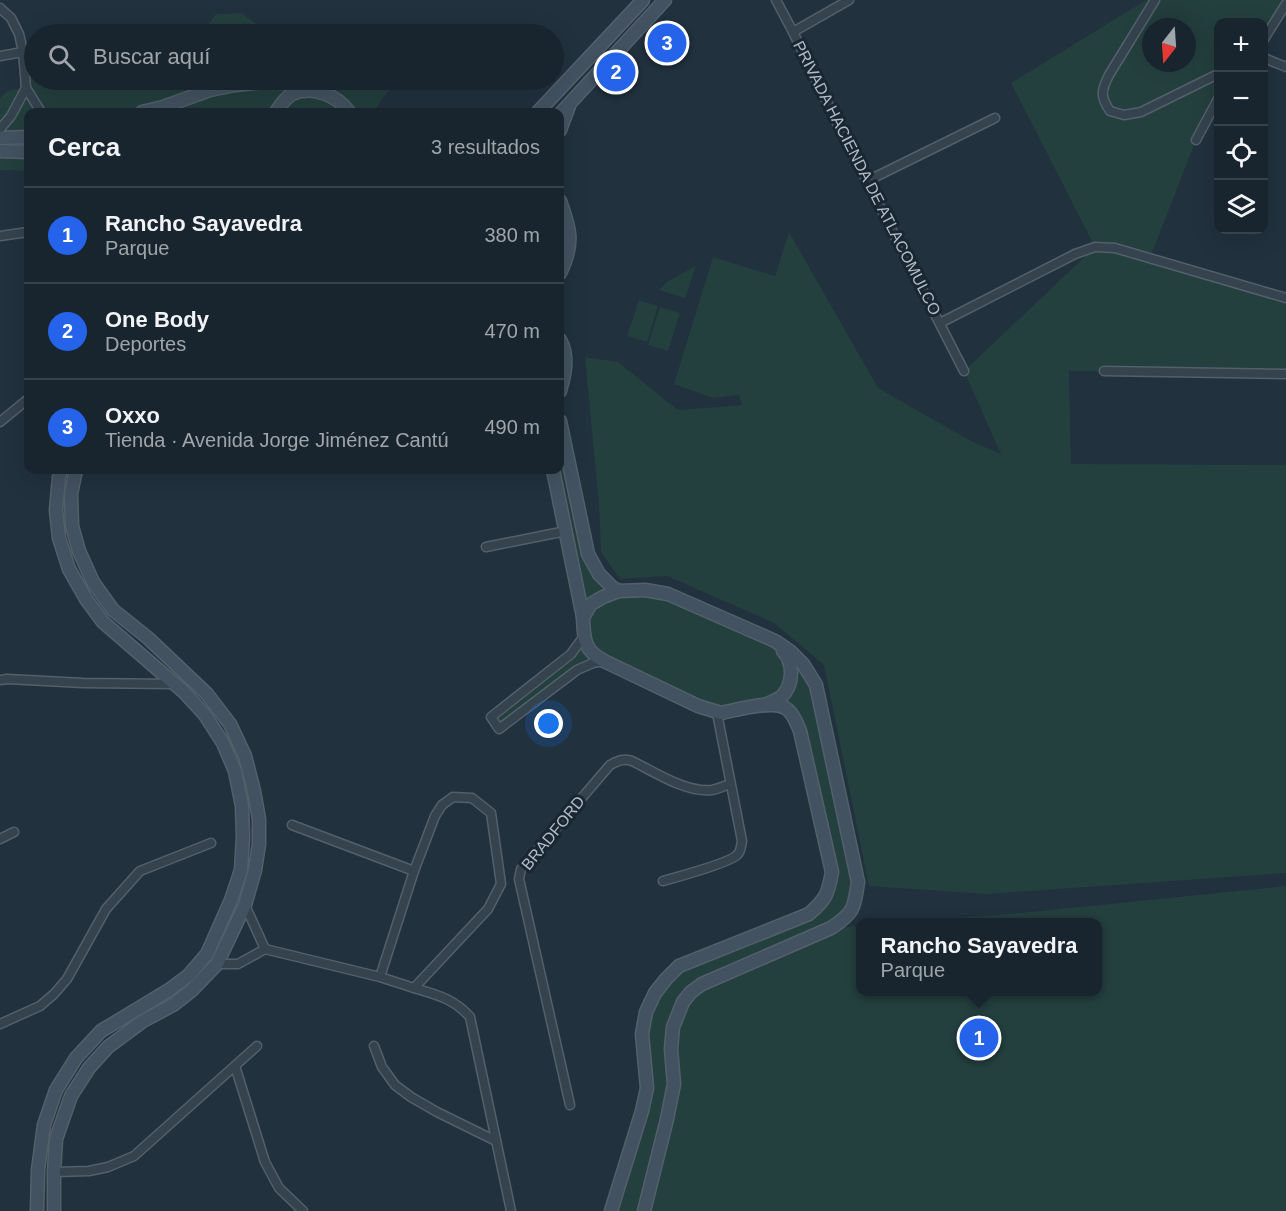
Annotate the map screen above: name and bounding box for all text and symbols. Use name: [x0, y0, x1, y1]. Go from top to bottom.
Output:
north arrow: [1142, 18, 1196, 72]
map controls: [1214, 18, 1268, 234]
button: +: [1214, 18, 1268, 72]
pin: 3: [648, 20, 686, 66]
search box: [24, 24, 564, 90]
street label: PRIVADA HACIENDA DE ATLACOMULCO: [790, 38, 944, 318]
icon: search: [45, 41, 78, 74]
text: Buscar aquí: [93, 44, 210, 69]
pin: 2: [596, 50, 636, 94]
button: −: [1214, 72, 1268, 126]
button: locate: [1214, 126, 1268, 180]
text: Cerca: [48, 132, 120, 162]
text: 3 resultados: [431, 136, 540, 158]
button: layers: [1214, 180, 1268, 234]
text: Rancho Sayavedra: [105, 211, 302, 236]
text: 1: [62, 224, 73, 246]
text: 380 m: [484, 224, 540, 246]
text: Parque: [105, 237, 170, 259]
text: One Body: [105, 307, 209, 332]
text: 2: [62, 320, 73, 342]
text: 470 m: [484, 320, 540, 342]
text: Deportes: [105, 333, 186, 355]
text: Oxxo: [105, 403, 160, 428]
text: 3: [62, 416, 73, 438]
text: 490 m: [484, 416, 540, 438]
text: Tienda · Avenida Jorge Jiménez Cantú: [105, 429, 449, 451]
your location: [534, 709, 563, 738]
street label: BRADFORD: [518, 793, 588, 873]
popup: [856, 918, 1102, 996]
text: Rancho Sayavedra: [881, 933, 1077, 958]
text: Parque: [881, 959, 945, 981]
pin: 1: [960, 1016, 998, 1060]

